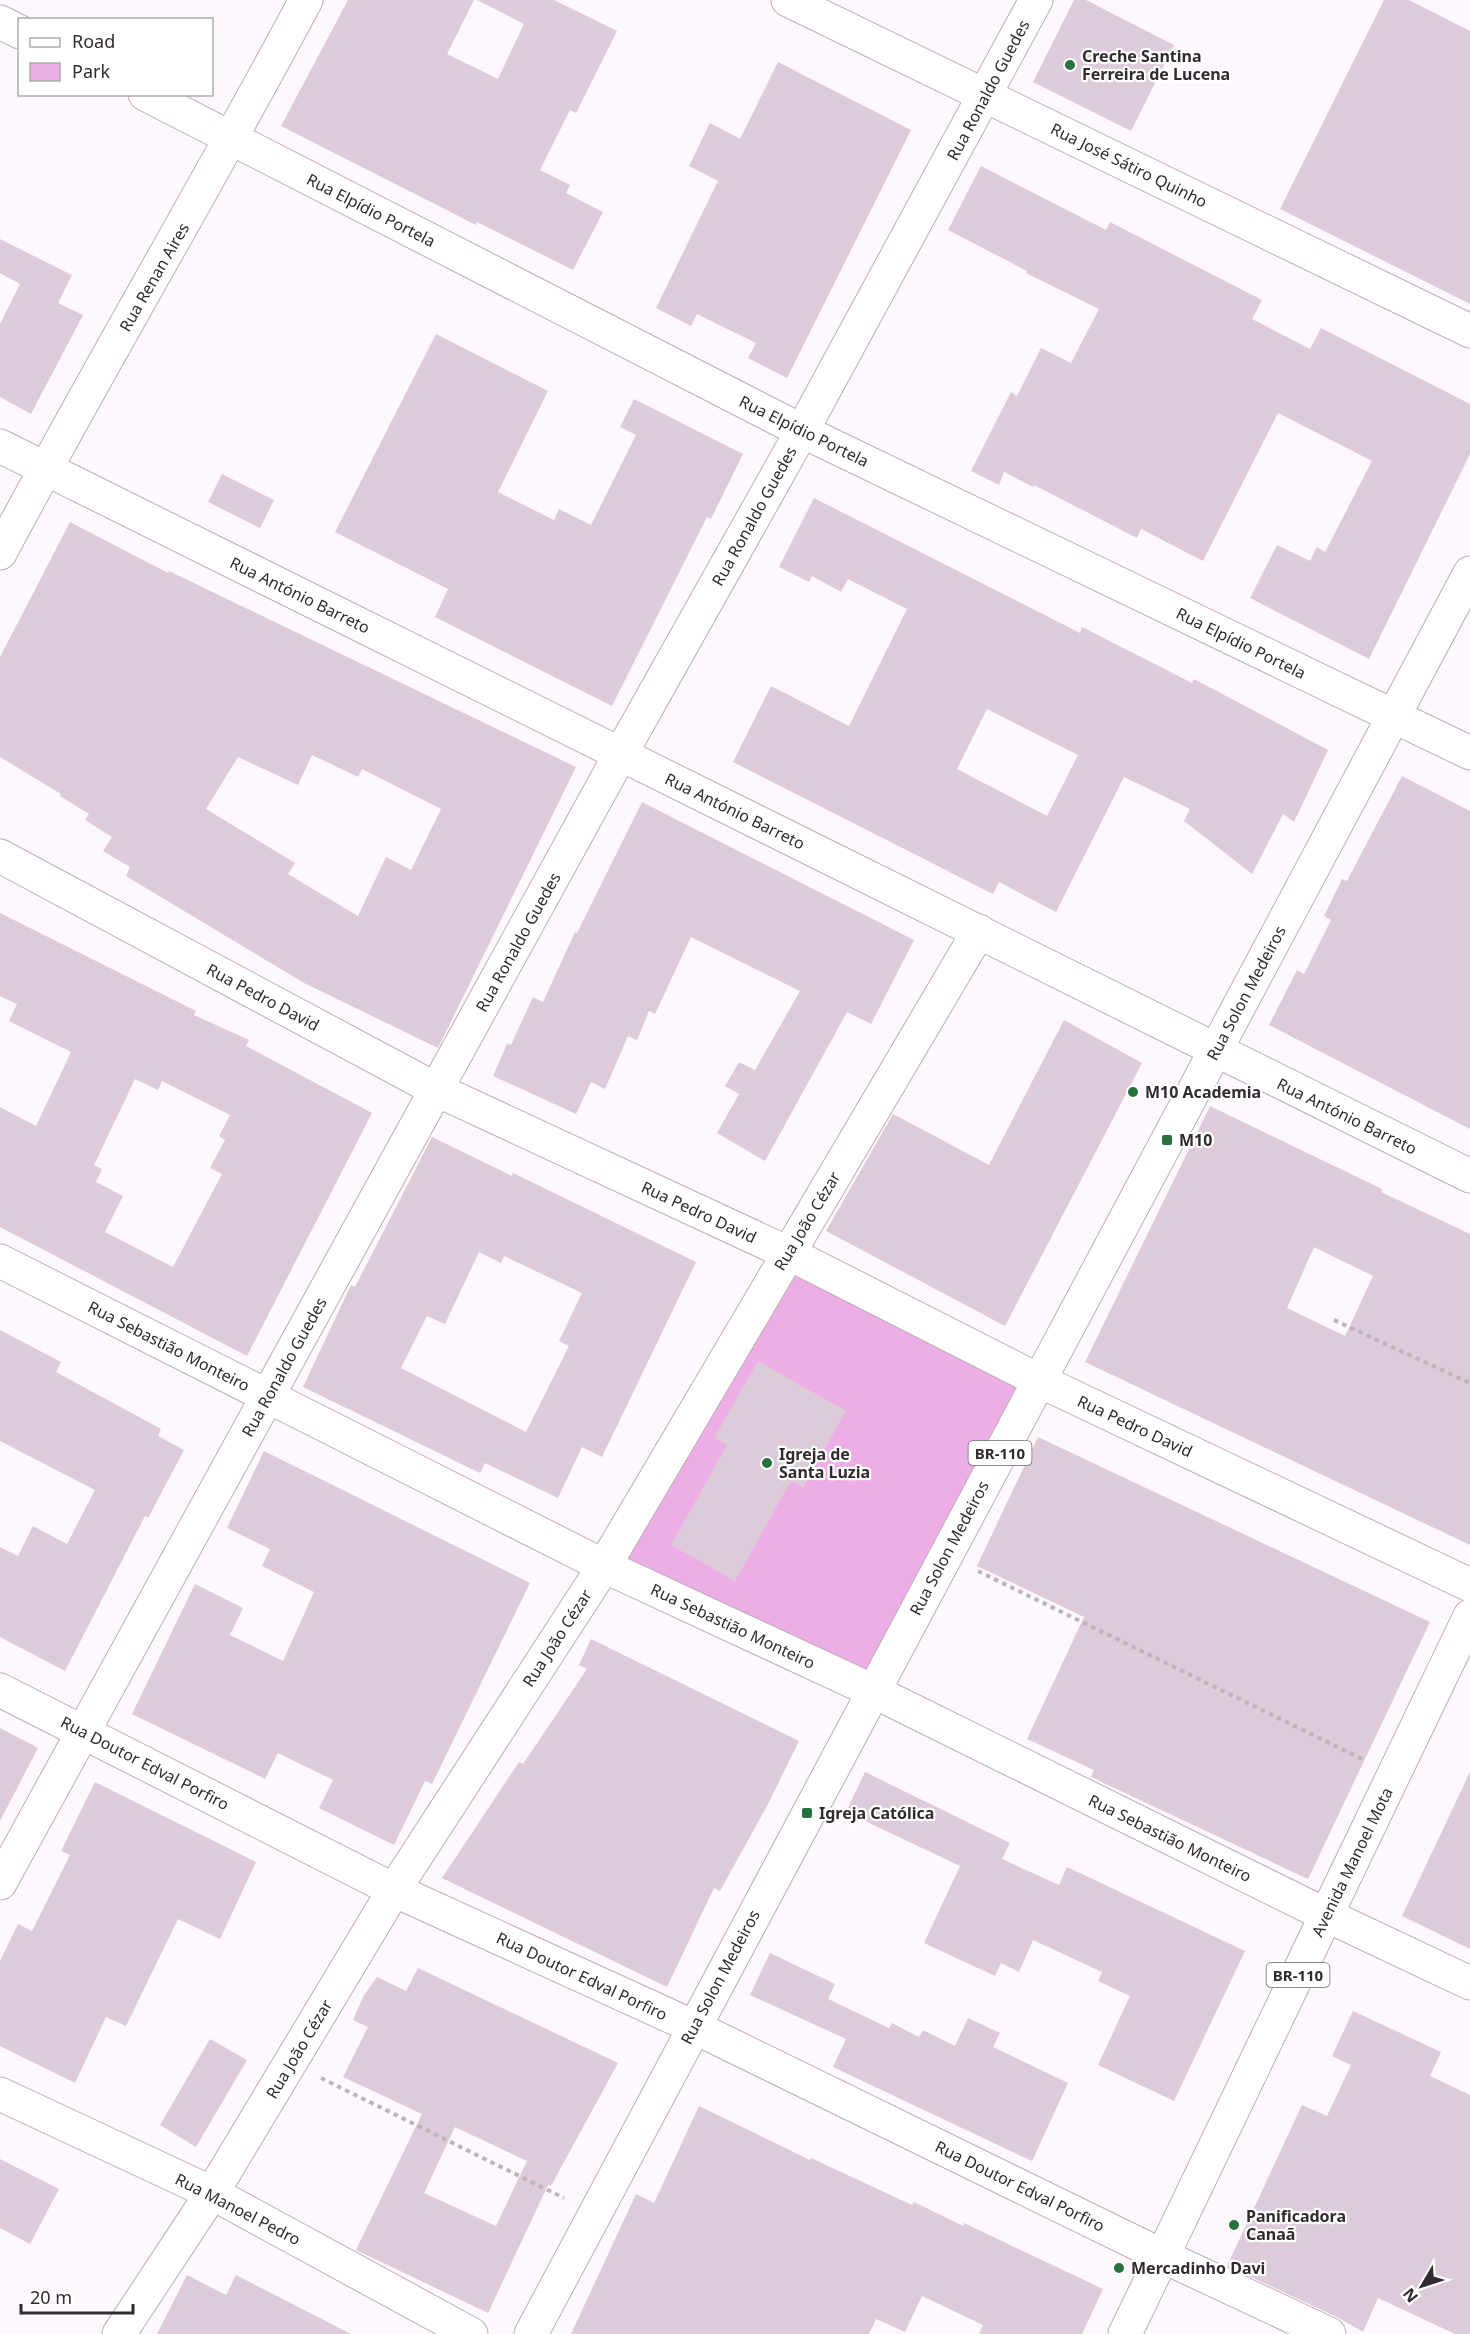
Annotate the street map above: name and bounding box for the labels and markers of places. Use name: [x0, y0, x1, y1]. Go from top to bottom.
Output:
place label: Creche Santina Ferreira de Lucena: [1082, 45, 1230, 85]
marker: Creche Santina Ferreira de Lucena: [1063, 58, 1077, 72]
place label: M10 Academia: [1145, 1081, 1261, 1103]
marker: M10 Academia: [1126, 1085, 1140, 1099]
place label: M10: [1179, 1129, 1212, 1151]
marker: M10: [1160, 1133, 1174, 1147]
place label: Igreja de Santa Luzia: [779, 1443, 870, 1483]
marker: Igreja de Santa Luzia: [760, 1456, 774, 1470]
place label: Igreja Católica: [819, 1802, 934, 1824]
marker: Igreja Católica: [800, 1806, 814, 1820]
place label: Panificadora Canaã: [1246, 2205, 1346, 2245]
marker: Panificadora Canaã: [1227, 2218, 1241, 2232]
place label: Mercadinho Davi: [1131, 2257, 1265, 2279]
marker: Mercadinho Davi: [1112, 2261, 1126, 2275]

